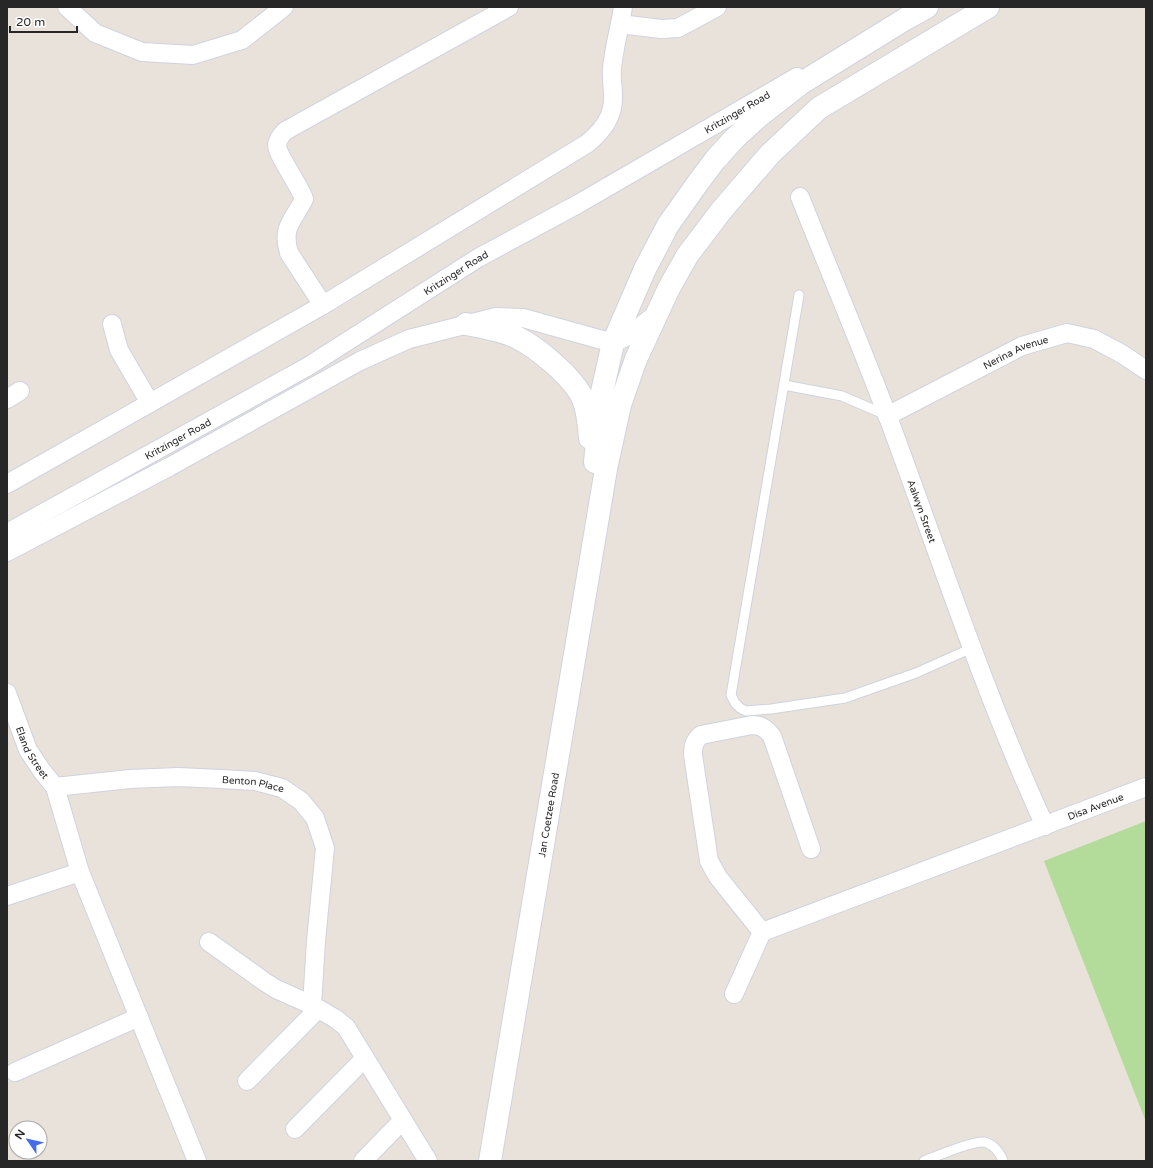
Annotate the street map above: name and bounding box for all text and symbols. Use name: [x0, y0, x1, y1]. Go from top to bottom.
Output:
scale bar: [10, 8, 77, 34]
text: 20 m: [16, 15, 45, 29]
street label: Kritzinger Road: [702, 89, 772, 136]
street label: Kritzinger Road: [422, 249, 490, 298]
street label: Nerina Avenue: [981, 334, 1050, 372]
street label: Kritzinger Road: [143, 416, 213, 463]
street label: Aalwyn Street: [904, 478, 938, 545]
street label: Eland Street: [13, 725, 51, 782]
street label: Jan Coetzee Road: [536, 772, 562, 858]
street label: Benton Place: [222, 774, 285, 795]
street label: Disa Avenue: [1066, 791, 1126, 823]
north arrow: [8, 1120, 48, 1160]
text: N: [12, 1127, 28, 1142]

